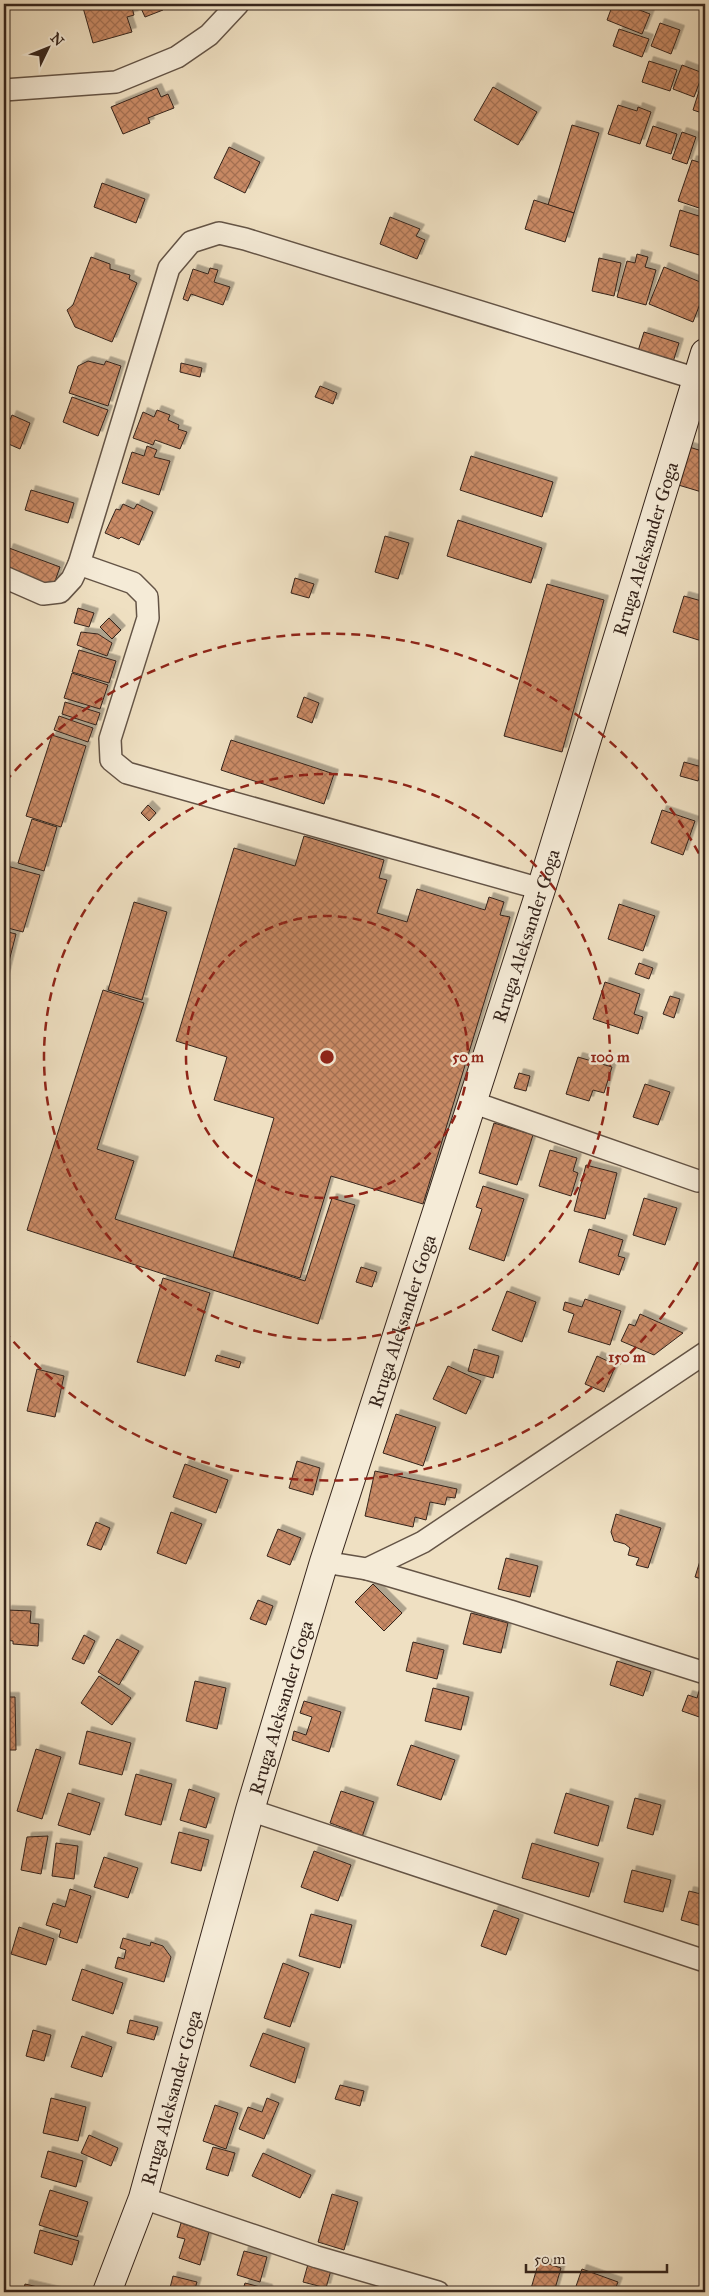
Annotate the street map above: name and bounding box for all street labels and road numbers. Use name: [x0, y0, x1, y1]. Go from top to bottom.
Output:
street label: Rruga Aleksander Goga: [608, 458, 683, 639]
street label: Rruga Aleksander Goga: [488, 845, 565, 1025]
street label: Rruga Aleksander Goga: [363, 1231, 441, 1411]
street label: Rruga Aleksander Goga: [244, 1617, 318, 1798]
street label: Rruga Aleksander Goga: [136, 2006, 207, 2188]

